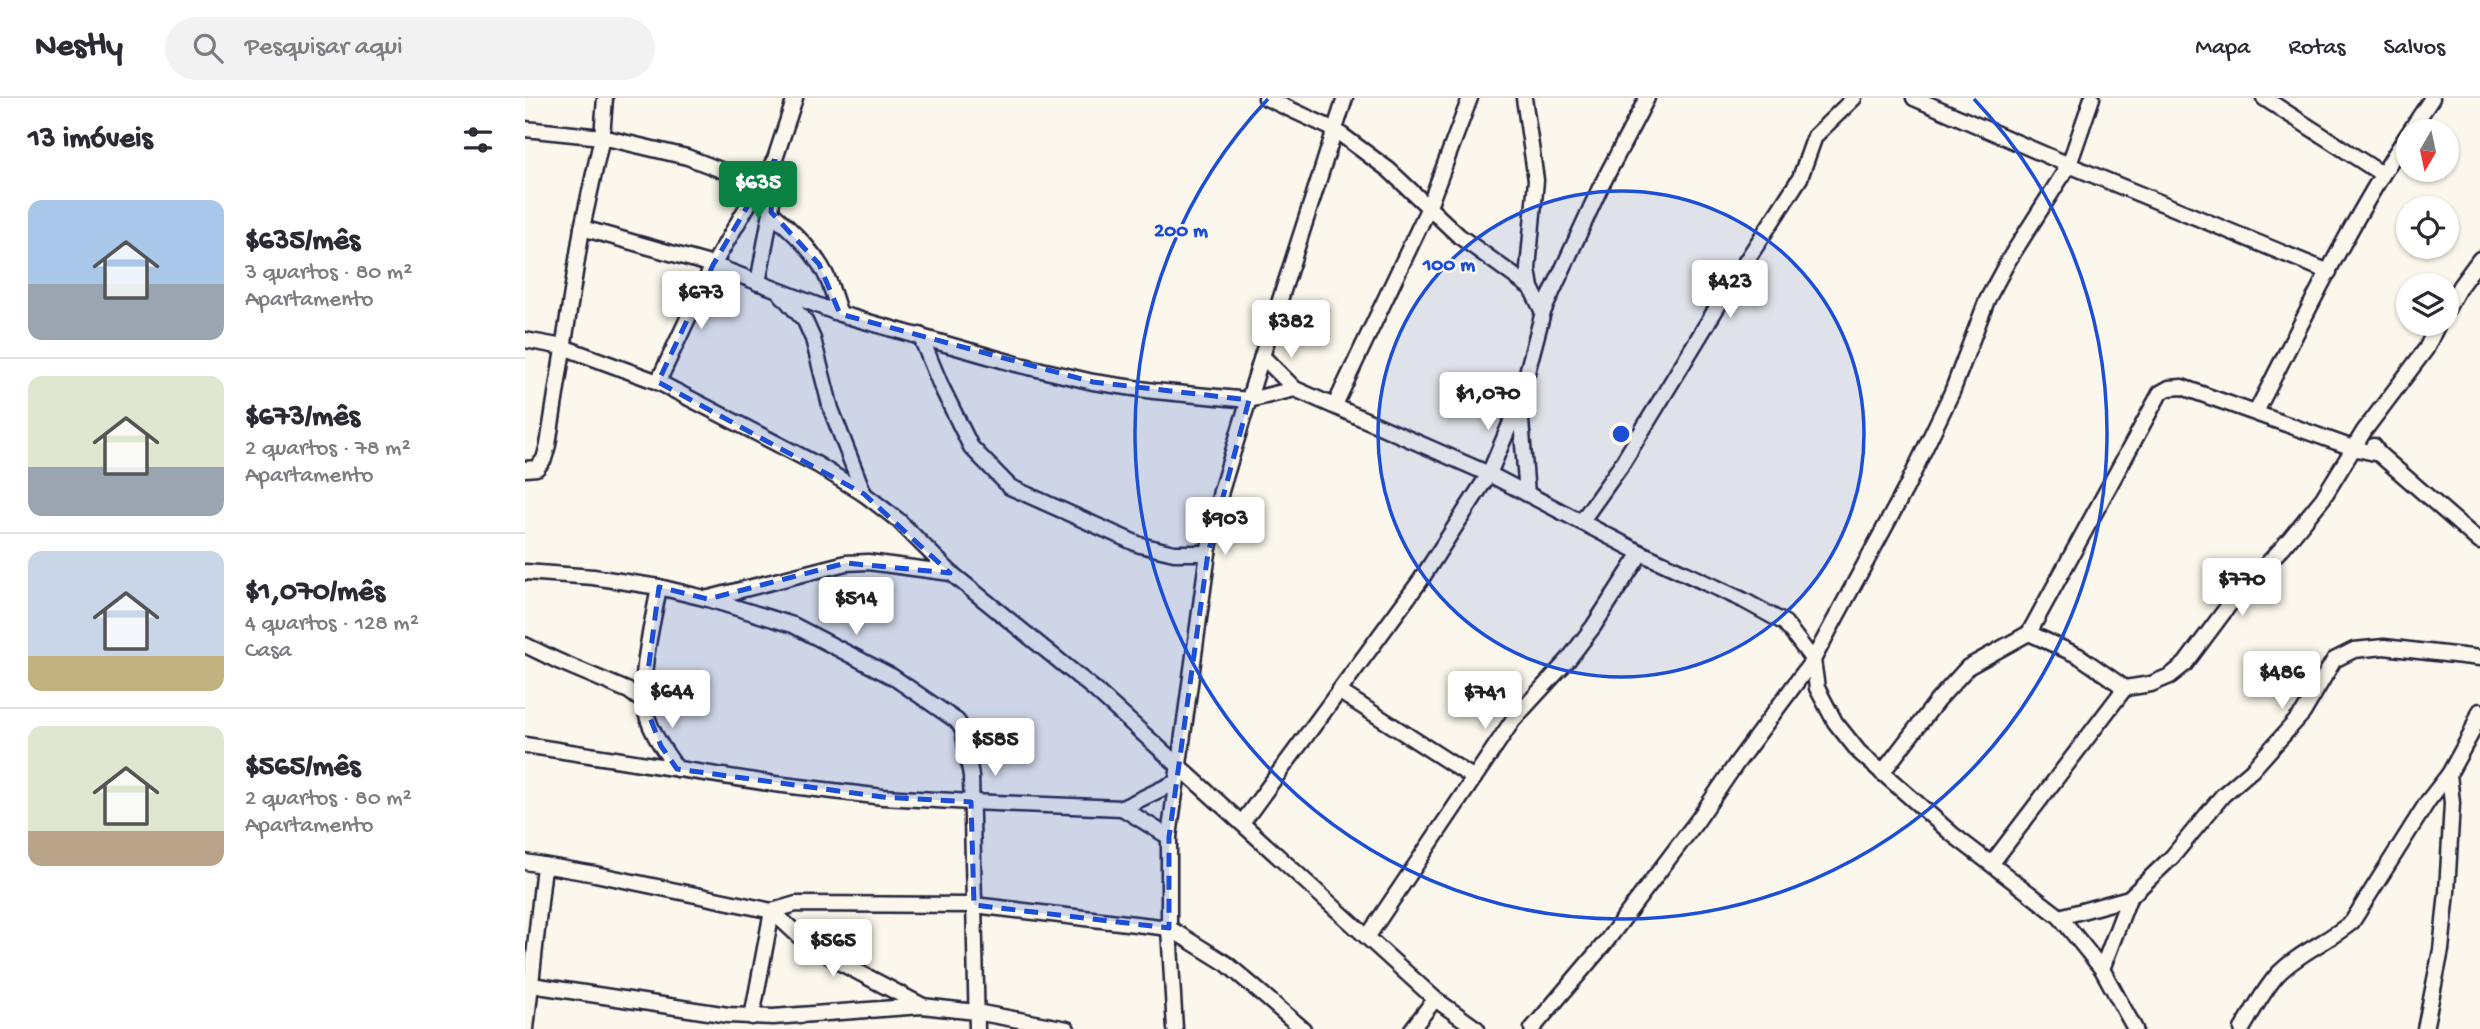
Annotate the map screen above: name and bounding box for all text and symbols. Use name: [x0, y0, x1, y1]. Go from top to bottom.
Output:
search box: [165, 17, 655, 80]
text: Nestly: [35, 29, 123, 67]
icon: search: [189, 29, 227, 67]
text: Pesquisar aqui: [245, 33, 403, 64]
text: Mapa: [2195, 34, 2250, 63]
text: Rotas: [2288, 34, 2345, 63]
text: Salvos: [2383, 34, 2445, 63]
north arrow: [2396, 119, 2459, 182]
map controls: [2396, 119, 2459, 336]
icon: filters: [459, 121, 497, 159]
text: 13 imóveis: [28, 123, 152, 158]
pin: $635: [717, 162, 799, 221]
text: $635: [735, 170, 781, 197]
button: locate: [2396, 196, 2459, 259]
text: 200 m: [1154, 220, 1208, 245]
text: $635/mês: [245, 225, 360, 260]
icon: home: [84, 228, 168, 312]
text: 100 m: [1422, 254, 1475, 279]
text: 3 quartos · 80 m²: [245, 260, 412, 287]
pin: $423: [1689, 260, 1771, 320]
text: $423: [1708, 269, 1752, 296]
pin: $673: [660, 272, 742, 331]
button: layers: [2396, 273, 2459, 336]
text: $673: [678, 280, 724, 307]
text: Apartamento: [245, 287, 373, 314]
pin: $382: [1250, 300, 1332, 360]
text: $382: [1268, 309, 1314, 336]
pin: $1,070: [1431, 372, 1545, 432]
text: $1,070: [1456, 381, 1520, 408]
text: $673/mês: [245, 401, 360, 436]
icon: home: [84, 404, 168, 488]
centre of rings: [1609, 422, 1633, 446]
text: 2 quartos · 78 m²: [245, 436, 411, 463]
text: Apartamento: [245, 463, 373, 490]
pin: $903: [1184, 498, 1266, 557]
text: $903: [1202, 506, 1248, 533]
pin: $770: [2201, 559, 2283, 618]
text: $770: [2218, 567, 2266, 594]
text: $1,070/mês: [245, 576, 385, 611]
pin: $514: [815, 578, 897, 637]
icon: home: [84, 579, 168, 663]
text: $514: [835, 586, 877, 613]
text: 4 quartos · 128 m²: [245, 611, 419, 638]
text: Casa: [245, 638, 291, 665]
pin: $486: [2241, 652, 2323, 711]
text: $486: [2259, 660, 2305, 687]
pin: $644: [631, 670, 713, 730]
pin: $741: [1444, 672, 1526, 731]
text: $644: [650, 679, 694, 706]
text: $741: [1464, 680, 1506, 707]
pin: $585: [954, 718, 1036, 778]
text: $585: [971, 727, 1019, 754]
text: $565/mês: [245, 751, 360, 786]
icon: home: [84, 754, 168, 838]
text: 2 quartos · 80 m²: [245, 786, 412, 813]
text: Apartamento: [245, 813, 373, 840]
pin: $565: [792, 920, 874, 979]
text: $565: [810, 928, 856, 955]

